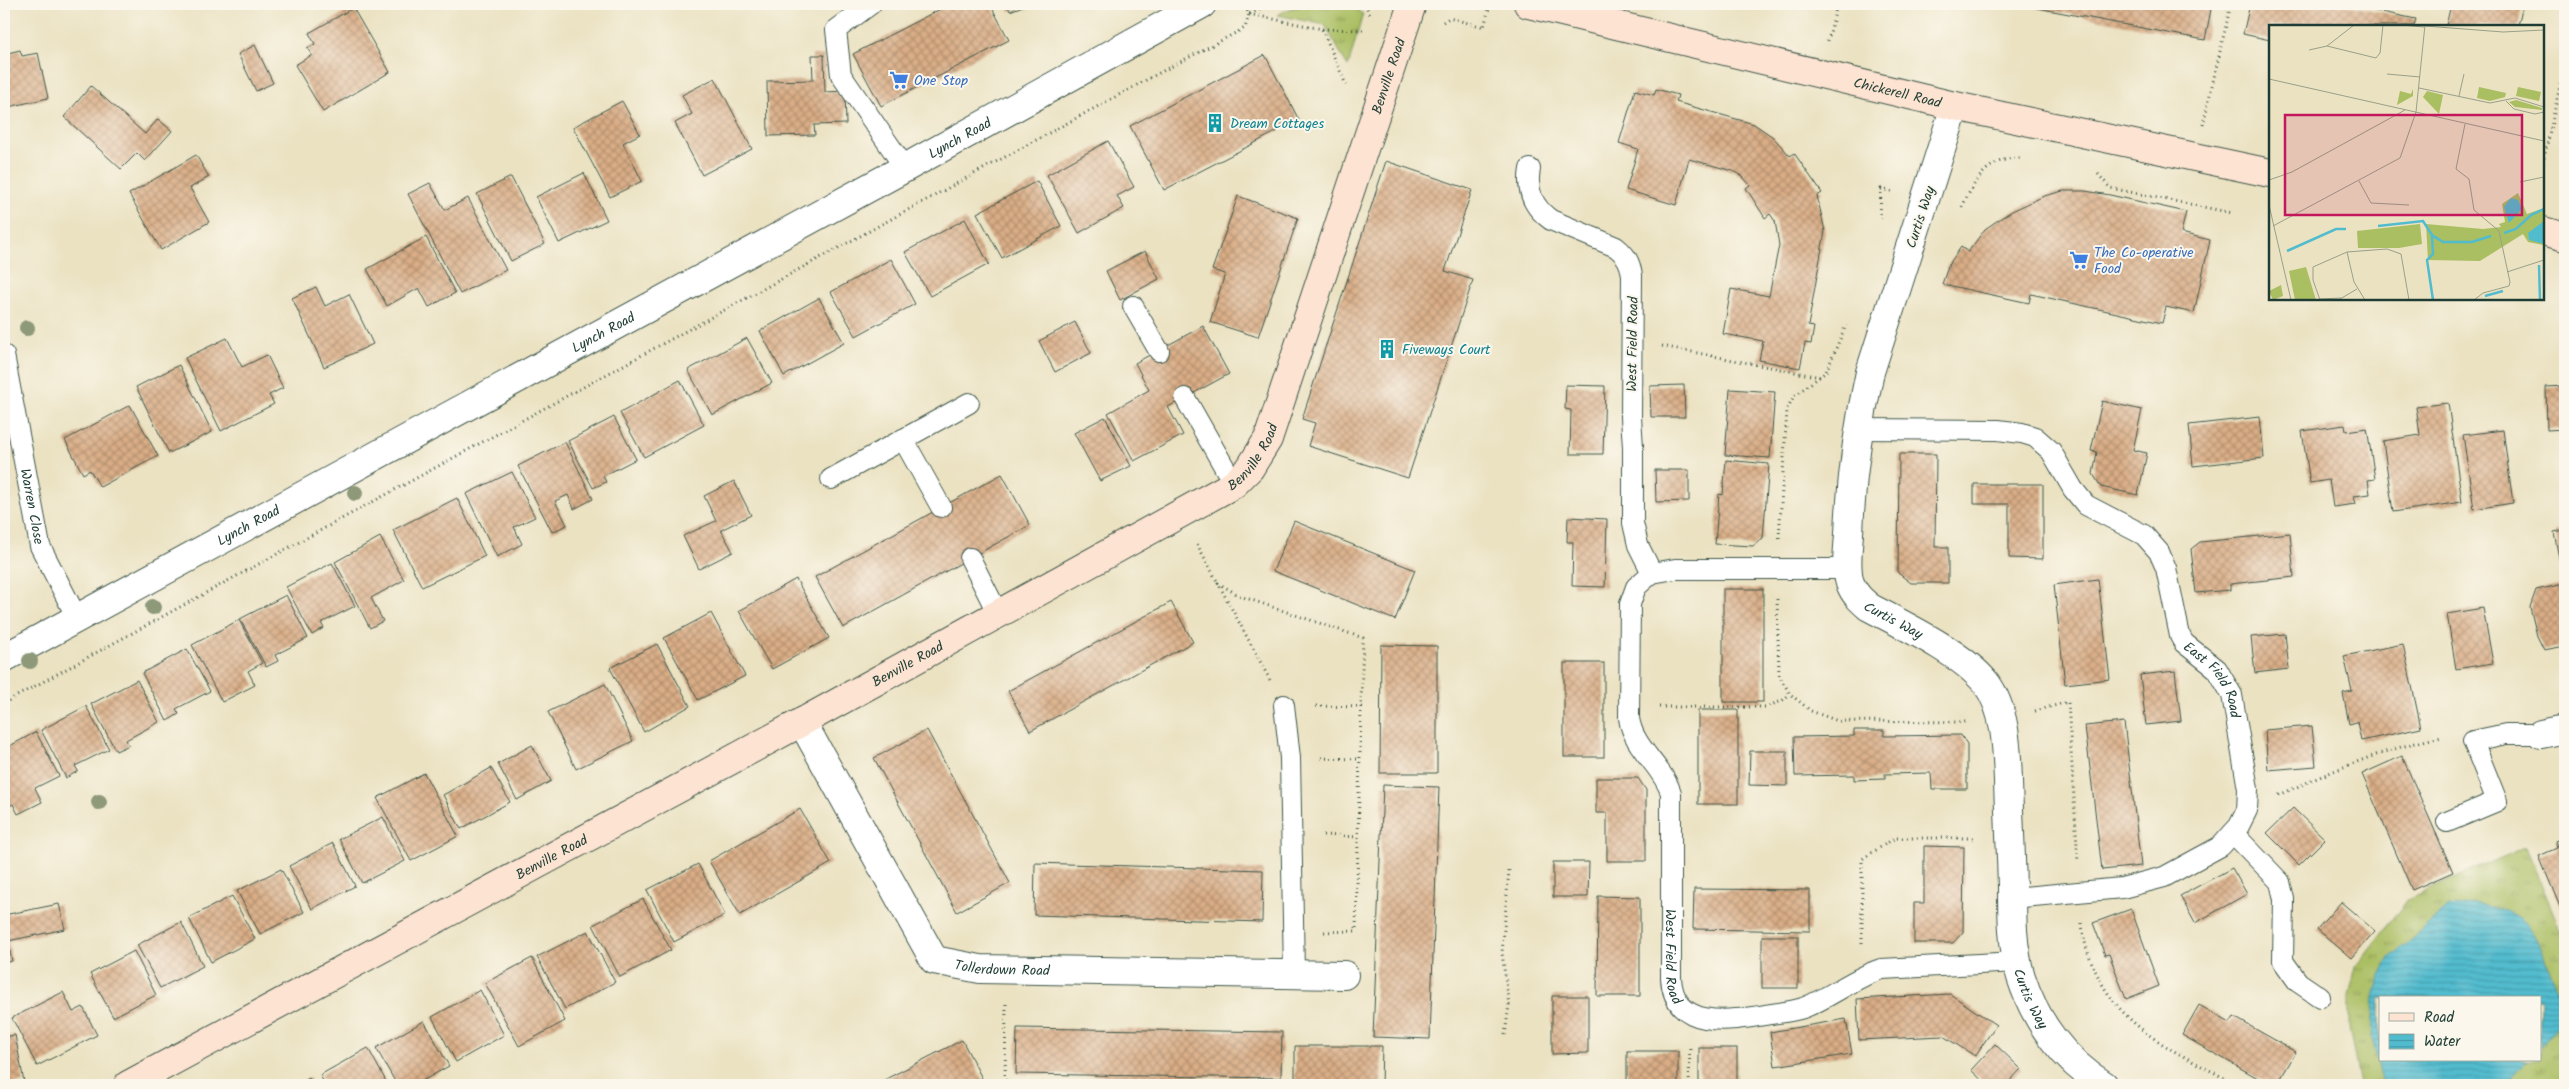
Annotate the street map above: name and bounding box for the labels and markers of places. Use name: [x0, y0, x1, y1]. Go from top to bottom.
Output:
supermarket icon: One Stop: [888, 69, 910, 91]
place label: One Stop: [914, 70, 968, 92]
building icon: Dream Cottages: [1204, 112, 1226, 134]
place label: Dream Cottages: [1230, 113, 1324, 135]
place label: The Co-operative Food: [2094, 242, 2194, 280]
supermarket icon: The Co-operative Food: [2068, 249, 2090, 271]
building icon: Fiveways Court: [1376, 338, 1398, 360]
place label: Fiveways Court: [1402, 339, 1491, 361]

